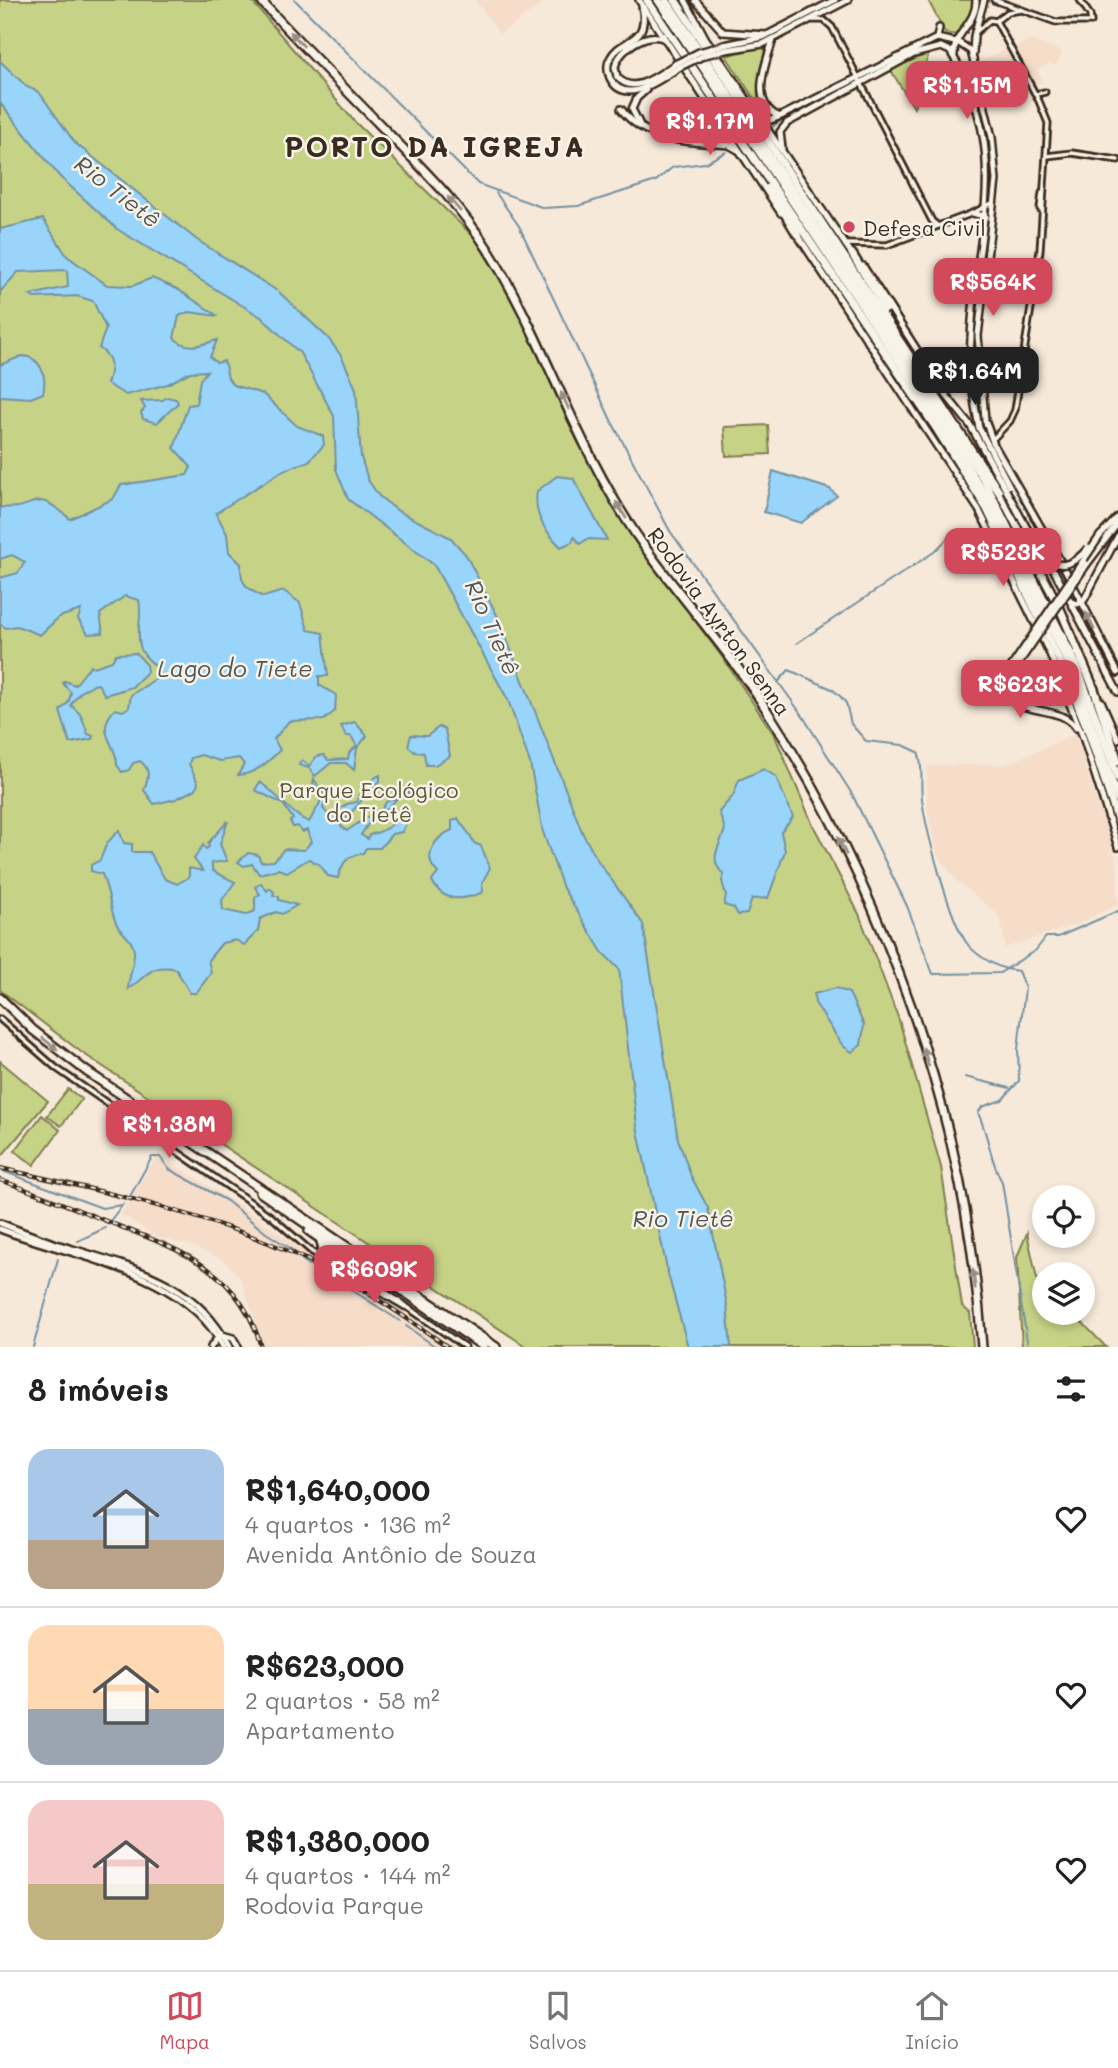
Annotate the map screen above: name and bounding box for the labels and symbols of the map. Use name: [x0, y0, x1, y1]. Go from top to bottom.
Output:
one-way arrow: [290, 31, 306, 48]
pin: R$1.15M: [902, 61, 1032, 121]
pin: R$1.17M: [645, 97, 775, 157]
district label: PORTO DA IGREJA: [284, 128, 586, 164]
water label: Rio Tietê: [69, 148, 167, 234]
one-way arrow: [446, 195, 462, 213]
place label: Defesa Civil: [863, 214, 986, 241]
marker: Defesa Civil: [841, 219, 857, 235]
pin: R$564K: [936, 258, 1050, 318]
pin: R$1.64M: [910, 348, 1040, 407]
one-way arrow: [559, 391, 571, 411]
one-way arrow: [614, 501, 627, 520]
street label: Rodovia Ayrton Senna: [643, 522, 797, 720]
pin: R$523K: [946, 528, 1060, 588]
water label: Rio Tietê: [459, 575, 527, 679]
one-way arrow: [1085, 611, 1096, 631]
water label: Lago do Tiete: [158, 653, 312, 683]
pin: R$623K: [963, 660, 1077, 720]
park label: Parque Ecológico do Tietê: [279, 776, 459, 827]
one-way arrow: [836, 836, 848, 856]
one-way arrow: [42, 1036, 59, 1051]
one-way arrow: [920, 1047, 930, 1068]
pin: R$1.38M: [104, 1100, 234, 1160]
water label: Rio Tietê: [632, 1203, 734, 1233]
pin: R$609K: [317, 1246, 431, 1305]
one-way arrow: [969, 1268, 980, 1290]

